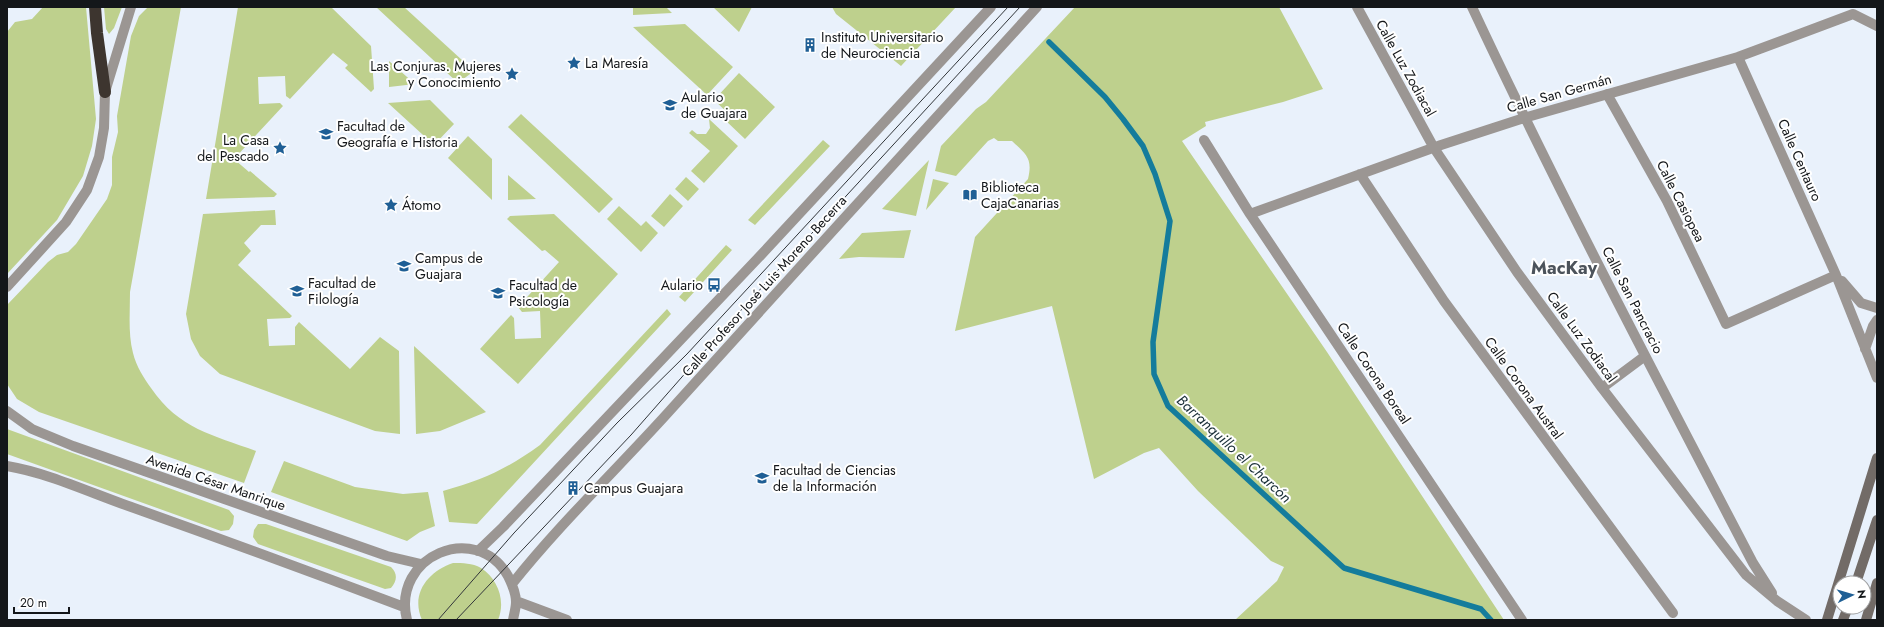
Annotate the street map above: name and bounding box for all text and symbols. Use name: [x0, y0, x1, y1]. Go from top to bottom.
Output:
street label: Calle Luz Zodiacal: [1371, 16, 1441, 120]
place label: Instituto Universitario de Neurociencia: [821, 27, 944, 63]
building icon: Instituto Universitario de Neurociencia: [802, 37, 818, 53]
place label: La Maresía: [585, 53, 648, 73]
place icon: La Maresía: [566, 55, 582, 71]
place label: Las Conjuras. Mujeres y Conocimiento: [370, 56, 501, 92]
place icon: Las Conjuras. Mujeres y Conocimiento: [504, 66, 520, 82]
street label: Calle San Germán: [1504, 68, 1614, 118]
place label: Aulario de Guajara: [681, 87, 747, 123]
school or university icon: Aulario de Guajara: [662, 97, 678, 113]
place label: Facultad de Geografía e Historia: [337, 116, 458, 152]
street label: Calle Centauro: [1773, 116, 1827, 205]
school or university icon: Facultad de Geografía e Historia: [318, 126, 334, 142]
place label: La Casa del Pescado: [197, 130, 269, 166]
place icon: La Casa del Pescado: [272, 140, 288, 156]
street label: Calle Casiopea: [1652, 157, 1710, 245]
place label: Biblioteca CajaCanarias: [981, 177, 1059, 213]
library icon: Biblioteca CajaCanarias: [962, 187, 978, 203]
street label: Calle Profesor José Luis Moreno Becerra: [677, 191, 851, 381]
place label: Átomo: [402, 195, 441, 215]
place icon: Átomo: [383, 197, 399, 213]
street label: Calle San Pancracio: [1597, 243, 1669, 357]
place label: Campus de Guajara: [415, 248, 483, 284]
district label: MacKay: [1531, 255, 1598, 281]
school or university icon: Campus de Guajara: [396, 258, 412, 274]
place label: Facultad de Filología: [308, 273, 376, 309]
place label: Facultad de Psicología: [509, 275, 577, 311]
place label: Aulario: [661, 275, 703, 295]
bus stop icon: Aulario: [706, 277, 722, 293]
school or university icon: Facultad de Filología: [289, 283, 305, 299]
school or university icon: Facultad de Psicología: [490, 285, 506, 301]
street label: Calle Luz Zodiacal: [1542, 287, 1622, 387]
street label: Calle Corona Boreal: [1332, 318, 1416, 428]
street label: Calle Corona Austral: [1480, 333, 1568, 443]
water label: Barranquillo el Charcón: [1172, 390, 1296, 508]
street label: Avenida César Manrique: [144, 449, 288, 515]
place label: Facultad de Ciencias de la Información: [773, 460, 896, 496]
school or university icon: Facultad de Ciencias de la Información: [754, 470, 770, 486]
place label: Campus Guajara: [584, 478, 683, 498]
building icon: Campus Guajara: [565, 480, 581, 496]
north arrow: [1832, 575, 1872, 615]
scale bar: [14, 589, 69, 615]
text: N: [1854, 589, 1870, 599]
text: 20 m: [20, 594, 47, 612]

